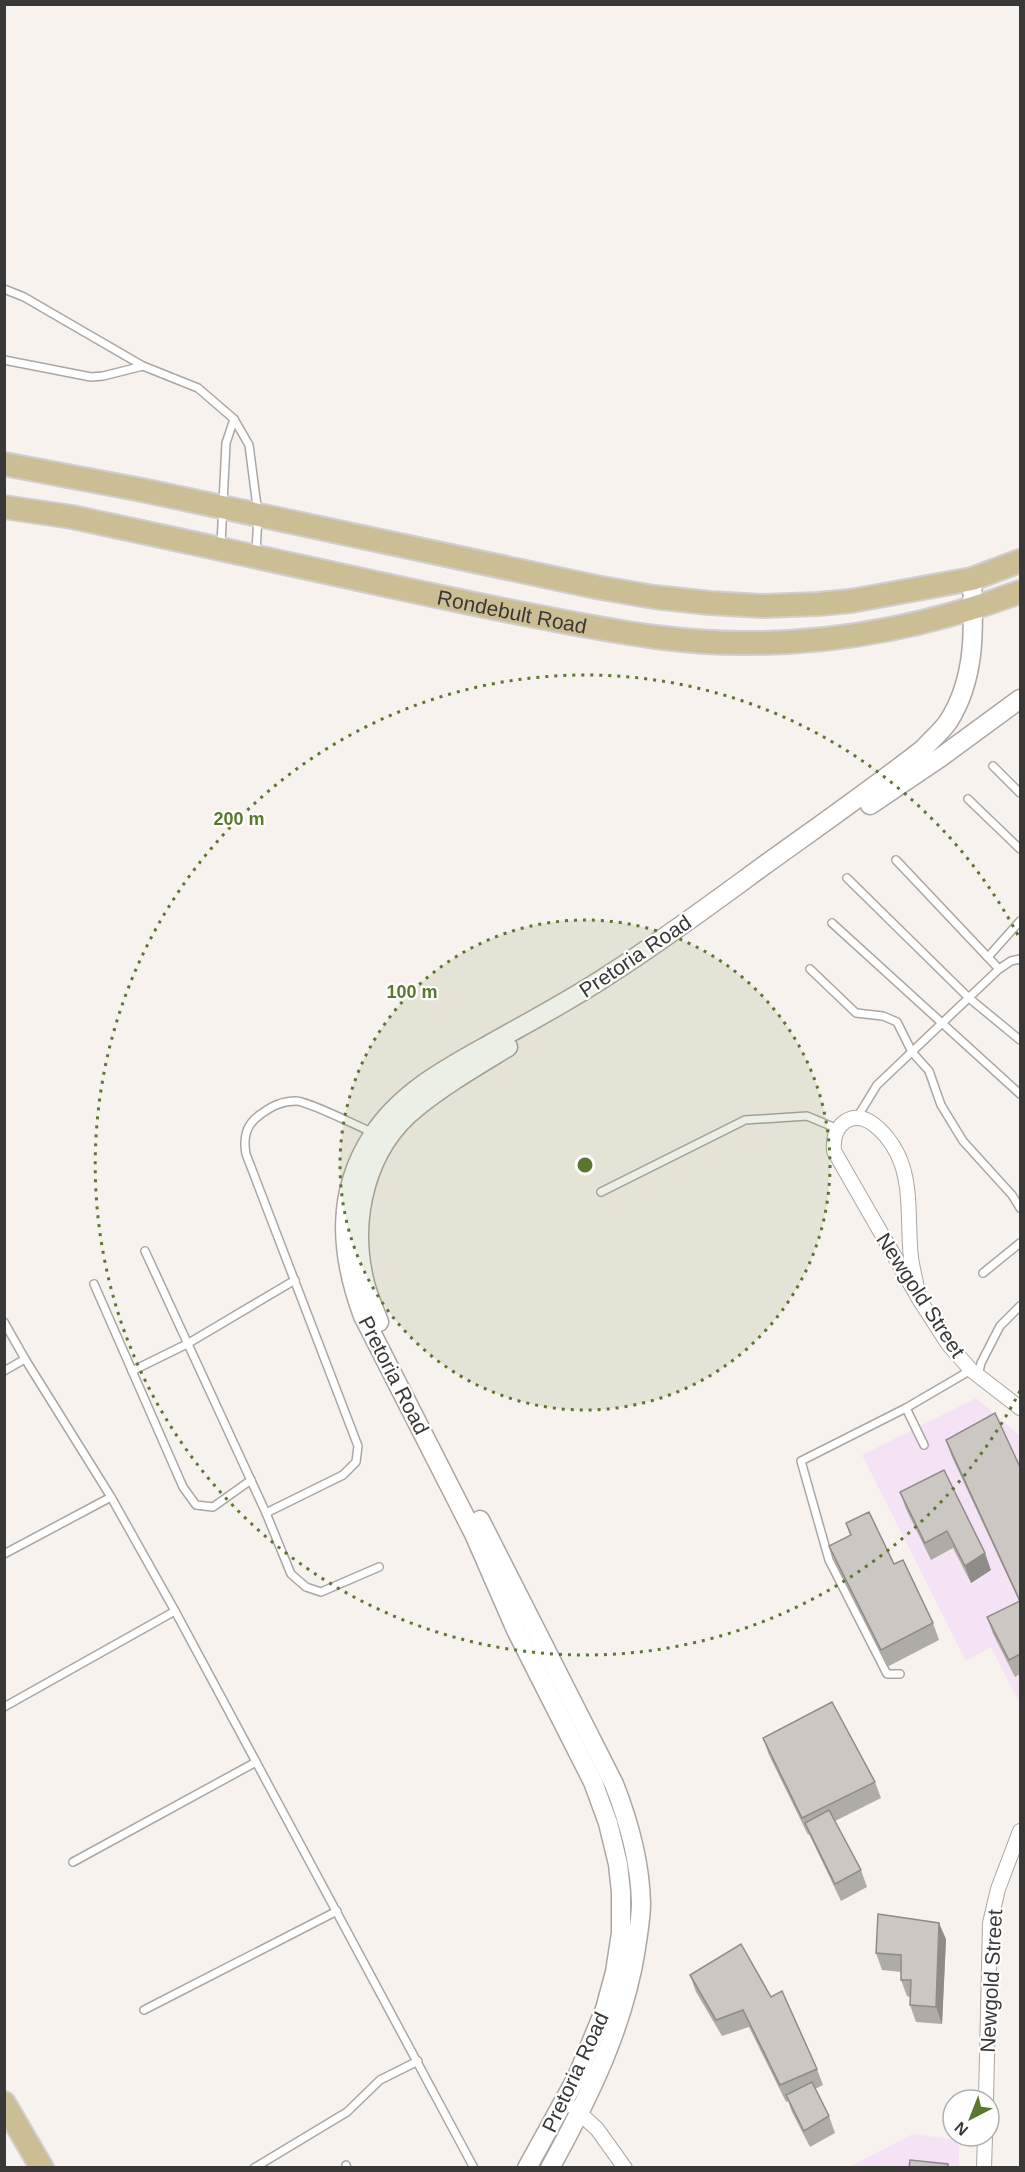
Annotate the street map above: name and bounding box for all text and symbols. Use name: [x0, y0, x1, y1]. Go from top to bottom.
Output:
street label: Rondebult Road: [435, 585, 589, 637]
text: 200 m: [213, 809, 265, 829]
street label: Pretoria Road: [575, 910, 695, 1002]
text: 100 m: [386, 982, 438, 1002]
centre of rings: [575, 1155, 595, 1175]
street label: Newgold Street: [872, 1229, 970, 1362]
street label: Pretoria Road: [354, 1312, 434, 1438]
street label: Newgold Street: [976, 1909, 1006, 2053]
street label: Pretoria Road: [537, 2008, 613, 2136]
north arrow: [941, 2088, 1001, 2148]
text: N: [951, 2119, 971, 2139]

